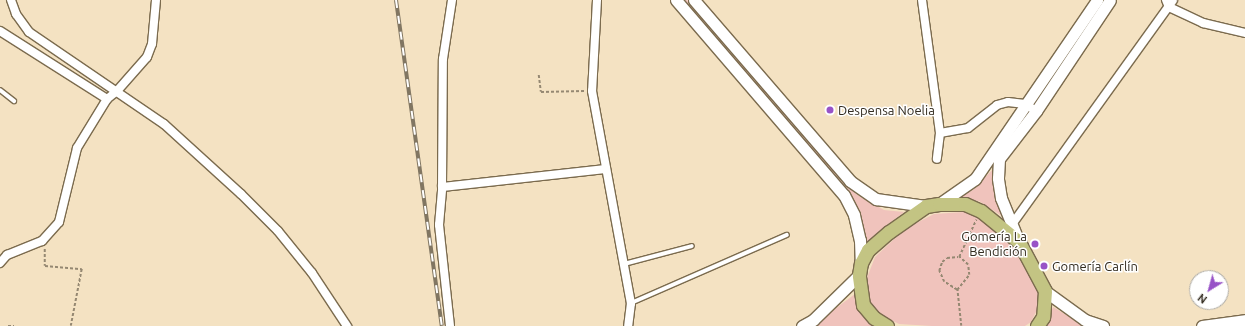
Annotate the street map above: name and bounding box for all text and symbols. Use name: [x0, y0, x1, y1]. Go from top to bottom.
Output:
place label: Despensa Noelia: [838, 102, 935, 118]
marker: Despensa Noelia: [825, 105, 835, 115]
place label: Gomería La Bendición: [961, 229, 1027, 260]
marker: Gomería La Bendición: [1030, 239, 1040, 249]
place label: Gomería Carlín: [1052, 258, 1138, 274]
marker: Gomería Carlín: [1039, 261, 1049, 271]
north arrow: [1189, 270, 1229, 310]
text: N: [1195, 292, 1209, 306]

